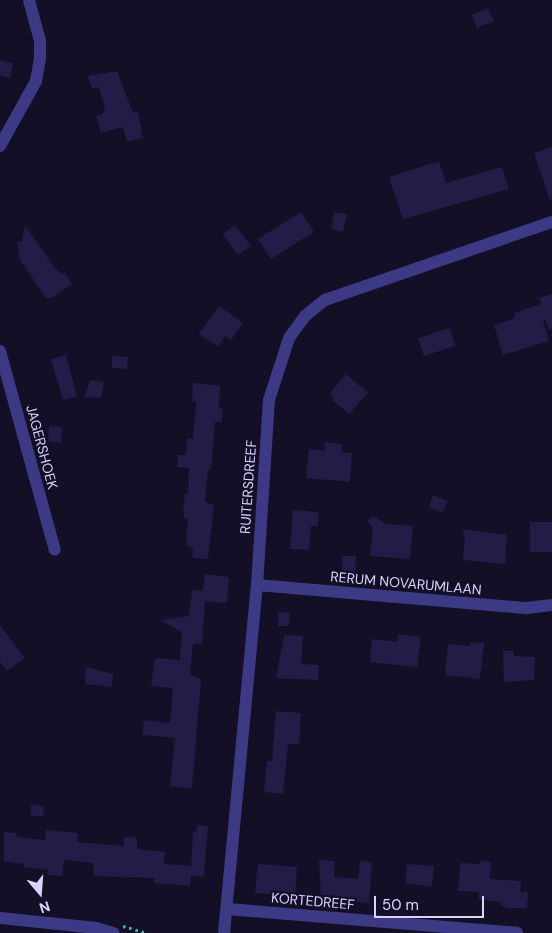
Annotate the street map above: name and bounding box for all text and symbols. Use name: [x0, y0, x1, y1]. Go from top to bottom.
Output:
street label: JAGERSHOEK: [23, 403, 61, 491]
street label: RUITERSDREEF: [236, 439, 260, 535]
street label: RERUM NOVARUMLAAN: [330, 568, 482, 598]
north arrow: [15, 868, 65, 918]
scale bar: [377, 886, 487, 918]
street label: KORTEDREEF: [271, 889, 355, 913]
text: 50 m: [382, 895, 419, 915]
text: N: [37, 897, 52, 917]

